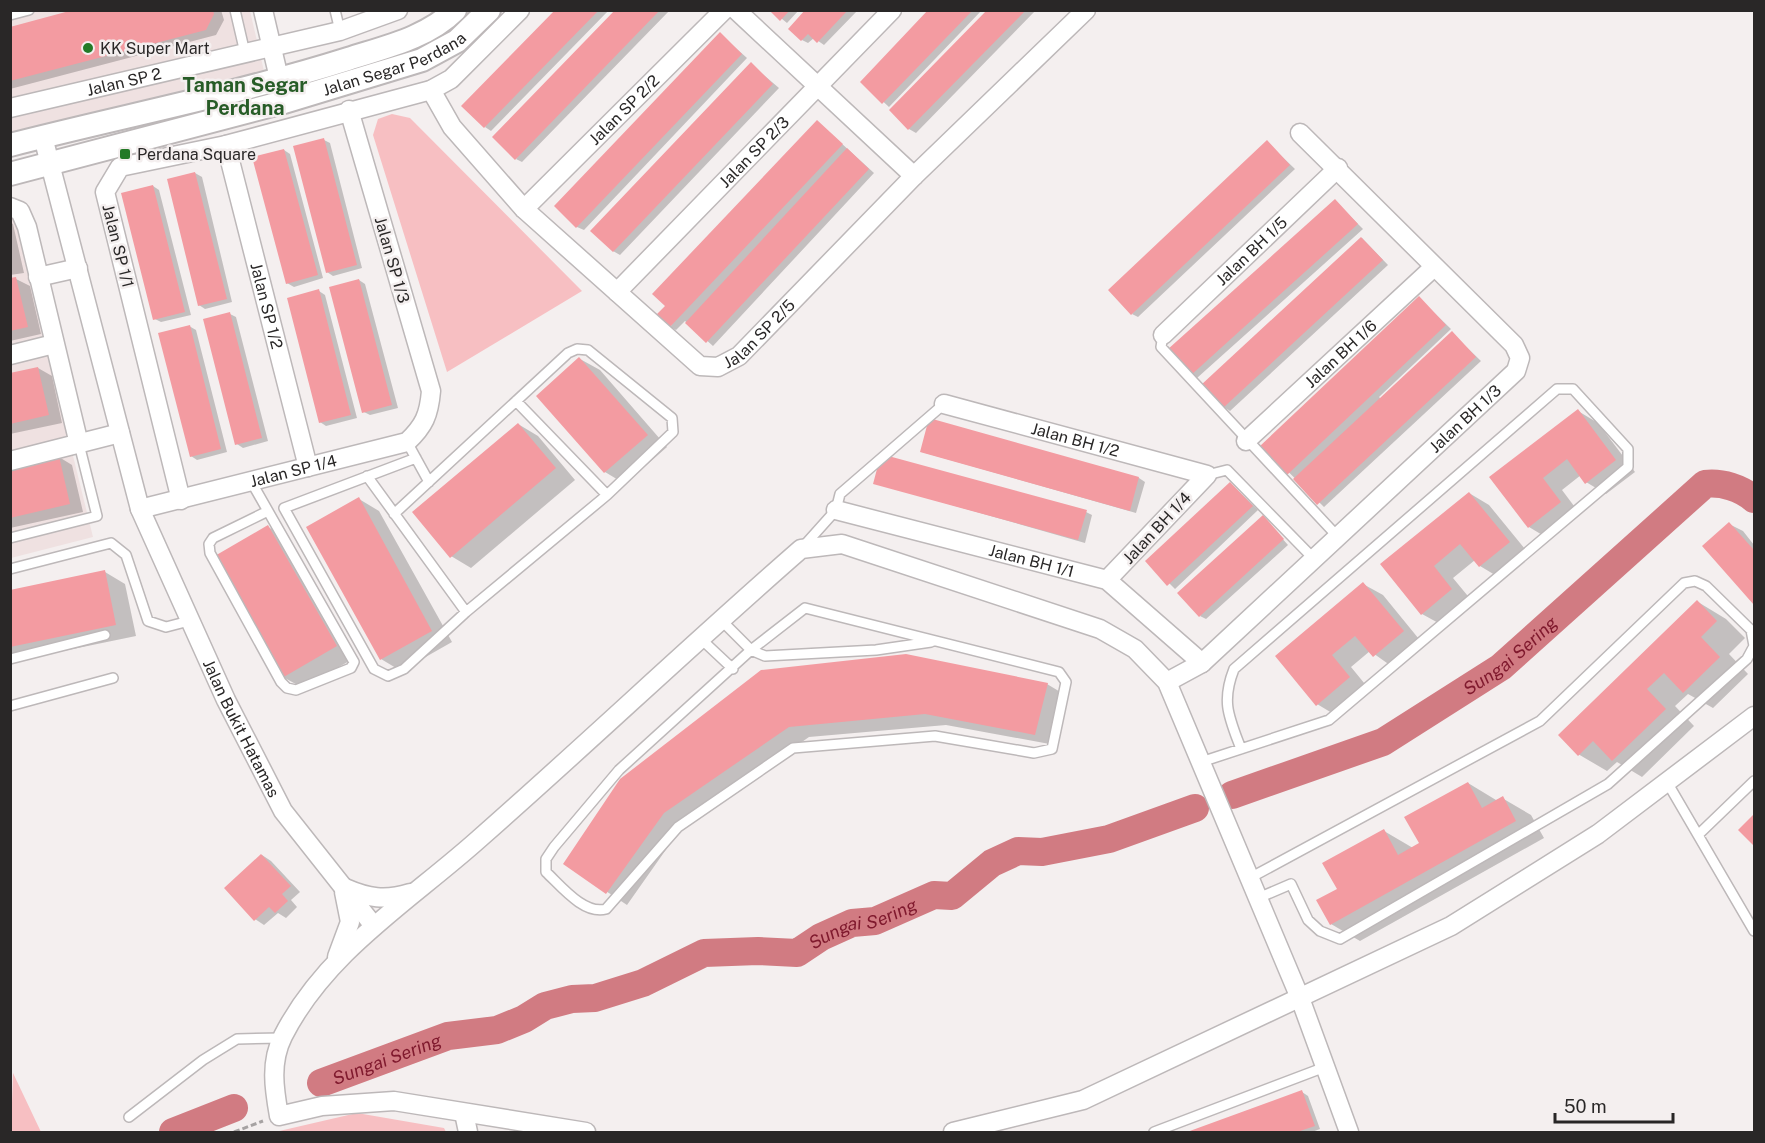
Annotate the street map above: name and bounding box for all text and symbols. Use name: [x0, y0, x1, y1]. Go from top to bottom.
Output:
street label: Jalan Segar Perdana: [320, 28, 470, 99]
place label: KK Super Mart: [100, 39, 210, 58]
marker: KK Super Mart: [81, 41, 95, 55]
street label: Jalan SP 2: [85, 64, 163, 99]
street label: Jalan SP 2/2: [585, 71, 663, 148]
district label: Taman Segar Perdana: [183, 73, 307, 120]
street label: Jalan SP 2/3: [715, 112, 793, 191]
place label: Perdana Square: [137, 145, 256, 164]
marker: Perdana Square: [118, 147, 132, 161]
street label: Jalan SP 1/1: [98, 202, 138, 290]
street label: Jalan BH 1/5: [1212, 212, 1291, 289]
street label: Jalan SP 1/3: [371, 215, 413, 305]
street label: Jalan SP 1/2: [247, 261, 287, 351]
street label: Jalan SP 2/5: [720, 295, 799, 372]
street label: Jalan BH 1/6: [1301, 315, 1381, 391]
street label: Jalan BH 1/3: [1425, 380, 1505, 456]
street label: Jalan BH 1/2: [1029, 418, 1121, 460]
street label: Jalan SP 1/4: [248, 451, 339, 491]
street label: Jalan BH 1/4: [1119, 488, 1195, 568]
street label: Jalan BH 1/1: [987, 540, 1076, 581]
water label: Sungai Sering: [1459, 611, 1561, 699]
street label: Jalan Bukit Hatamas: [199, 656, 284, 800]
water label: Sungai Sering: [804, 893, 920, 953]
water label: Sungai Sering: [329, 1029, 444, 1088]
scale bar: [1555, 1086, 1674, 1124]
text: 50 m: [1564, 1096, 1607, 1117]

